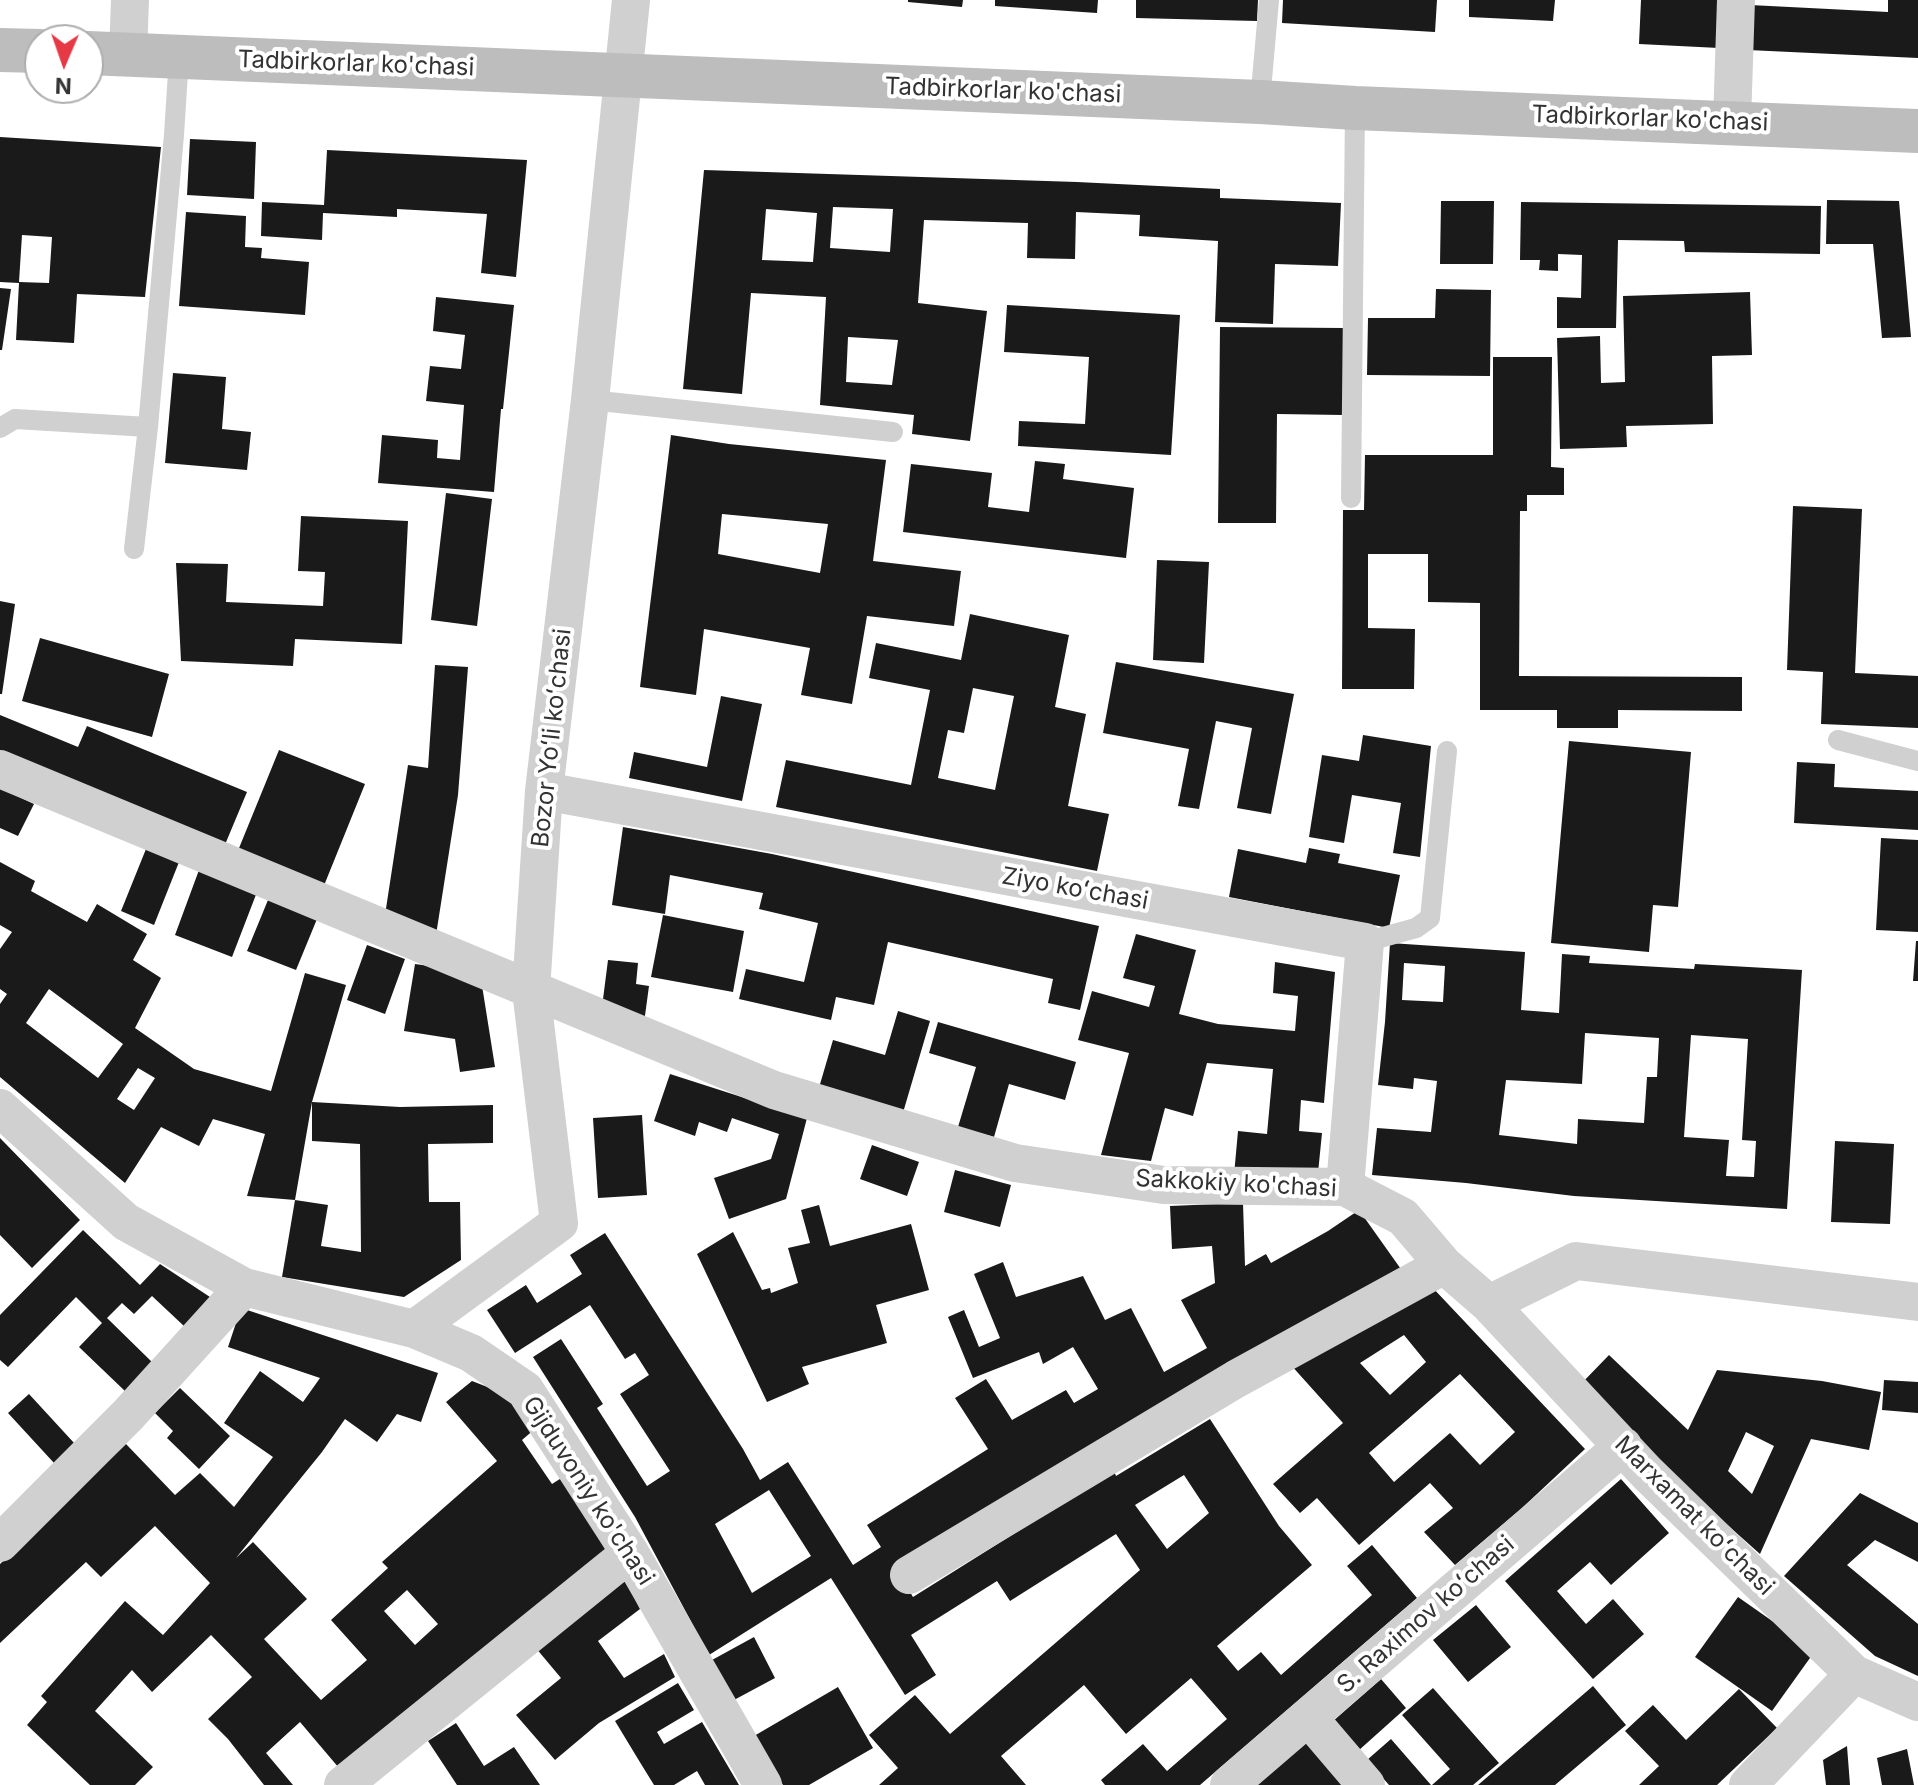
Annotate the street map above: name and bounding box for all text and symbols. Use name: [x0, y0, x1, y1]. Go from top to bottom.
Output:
north arrow: [24, 24, 104, 104]
street label: Tadbirkorlar ko'chasi: [237, 45, 475, 83]
street label: Tadbirkorlar ko'chasi: [884, 72, 1122, 110]
text: N: [54, 73, 72, 99]
street label: Tadbirkorlar ko'chasi: [1531, 100, 1769, 138]
street label: Bozor Yoʻli koʻchasi: [526, 627, 578, 849]
street label: Ziyo koʻchasi: [999, 862, 1151, 916]
street label: Sakkokiy ko'chasi: [1135, 1164, 1337, 1204]
street label: Gijduvoniy ko'chasi: [516, 1391, 660, 1591]
street label: Marxamat koʻchasi: [1608, 1430, 1780, 1602]
street label: S. Raximov koʻchasi: [1332, 1530, 1520, 1700]

